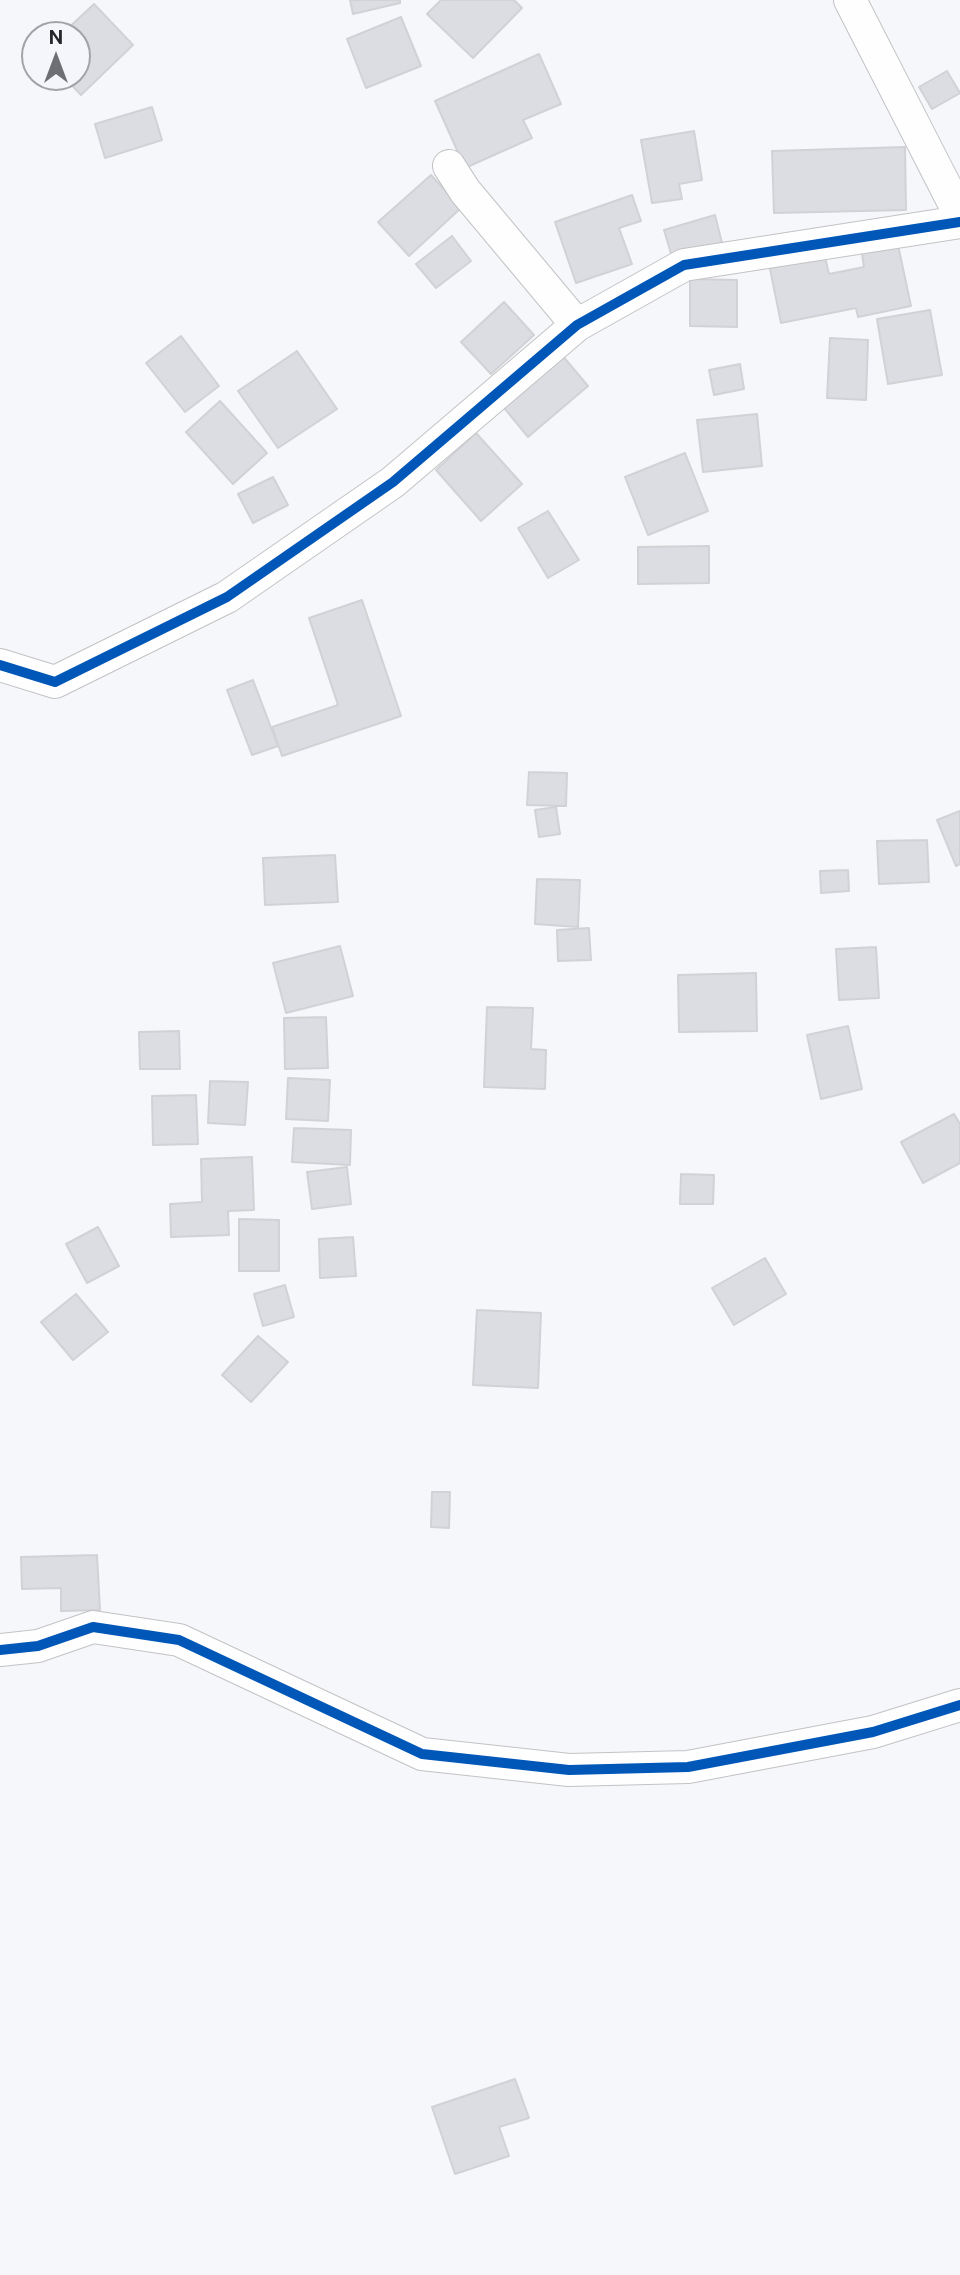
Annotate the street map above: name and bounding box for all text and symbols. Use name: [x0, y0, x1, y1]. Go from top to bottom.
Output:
north arrow: [21, 21, 91, 91]
text: N: [49, 26, 63, 48]

